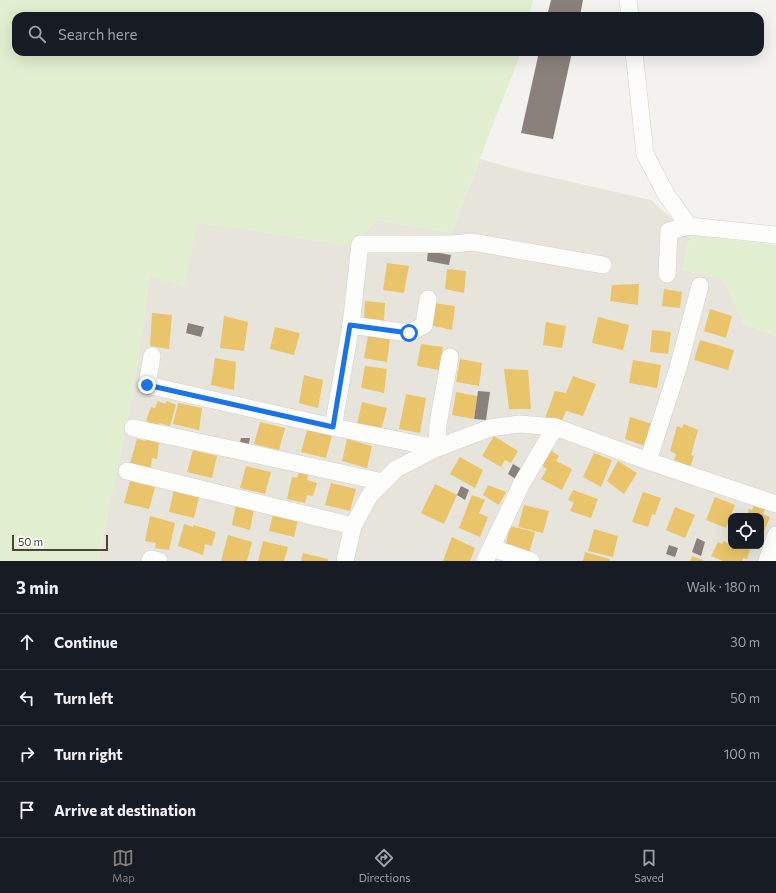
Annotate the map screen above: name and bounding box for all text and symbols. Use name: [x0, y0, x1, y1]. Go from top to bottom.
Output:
search box: [12, 12, 764, 56]
icon: search: [26, 23, 48, 45]
text: Search here: [58, 25, 137, 43]
route start: [400, 324, 418, 342]
route end: [138, 376, 156, 394]
map controls: [728, 513, 764, 549]
button: locate: [728, 513, 764, 549]
scale bar: [12, 533, 108, 552]
text: 50 m: [18, 535, 43, 548]
text: 3 min: [16, 577, 59, 598]
text: Walk · 180 m: [686, 579, 760, 595]
icon: ahead: [16, 631, 38, 653]
text: Continue: [54, 633, 118, 651]
text: 30 m: [730, 634, 760, 650]
icon: left: [16, 687, 38, 709]
text: Turn left: [54, 689, 113, 707]
text: 50 m: [730, 690, 760, 706]
icon: right: [16, 743, 38, 765]
text: Turn right: [54, 745, 123, 763]
text: 100 m: [724, 746, 760, 762]
icon: arrive: [16, 799, 38, 821]
text: Arrive at destination: [54, 801, 196, 819]
tab: Map: [112, 847, 135, 884]
tab: Directions: [359, 847, 410, 884]
tab: Saved: [634, 847, 664, 884]

